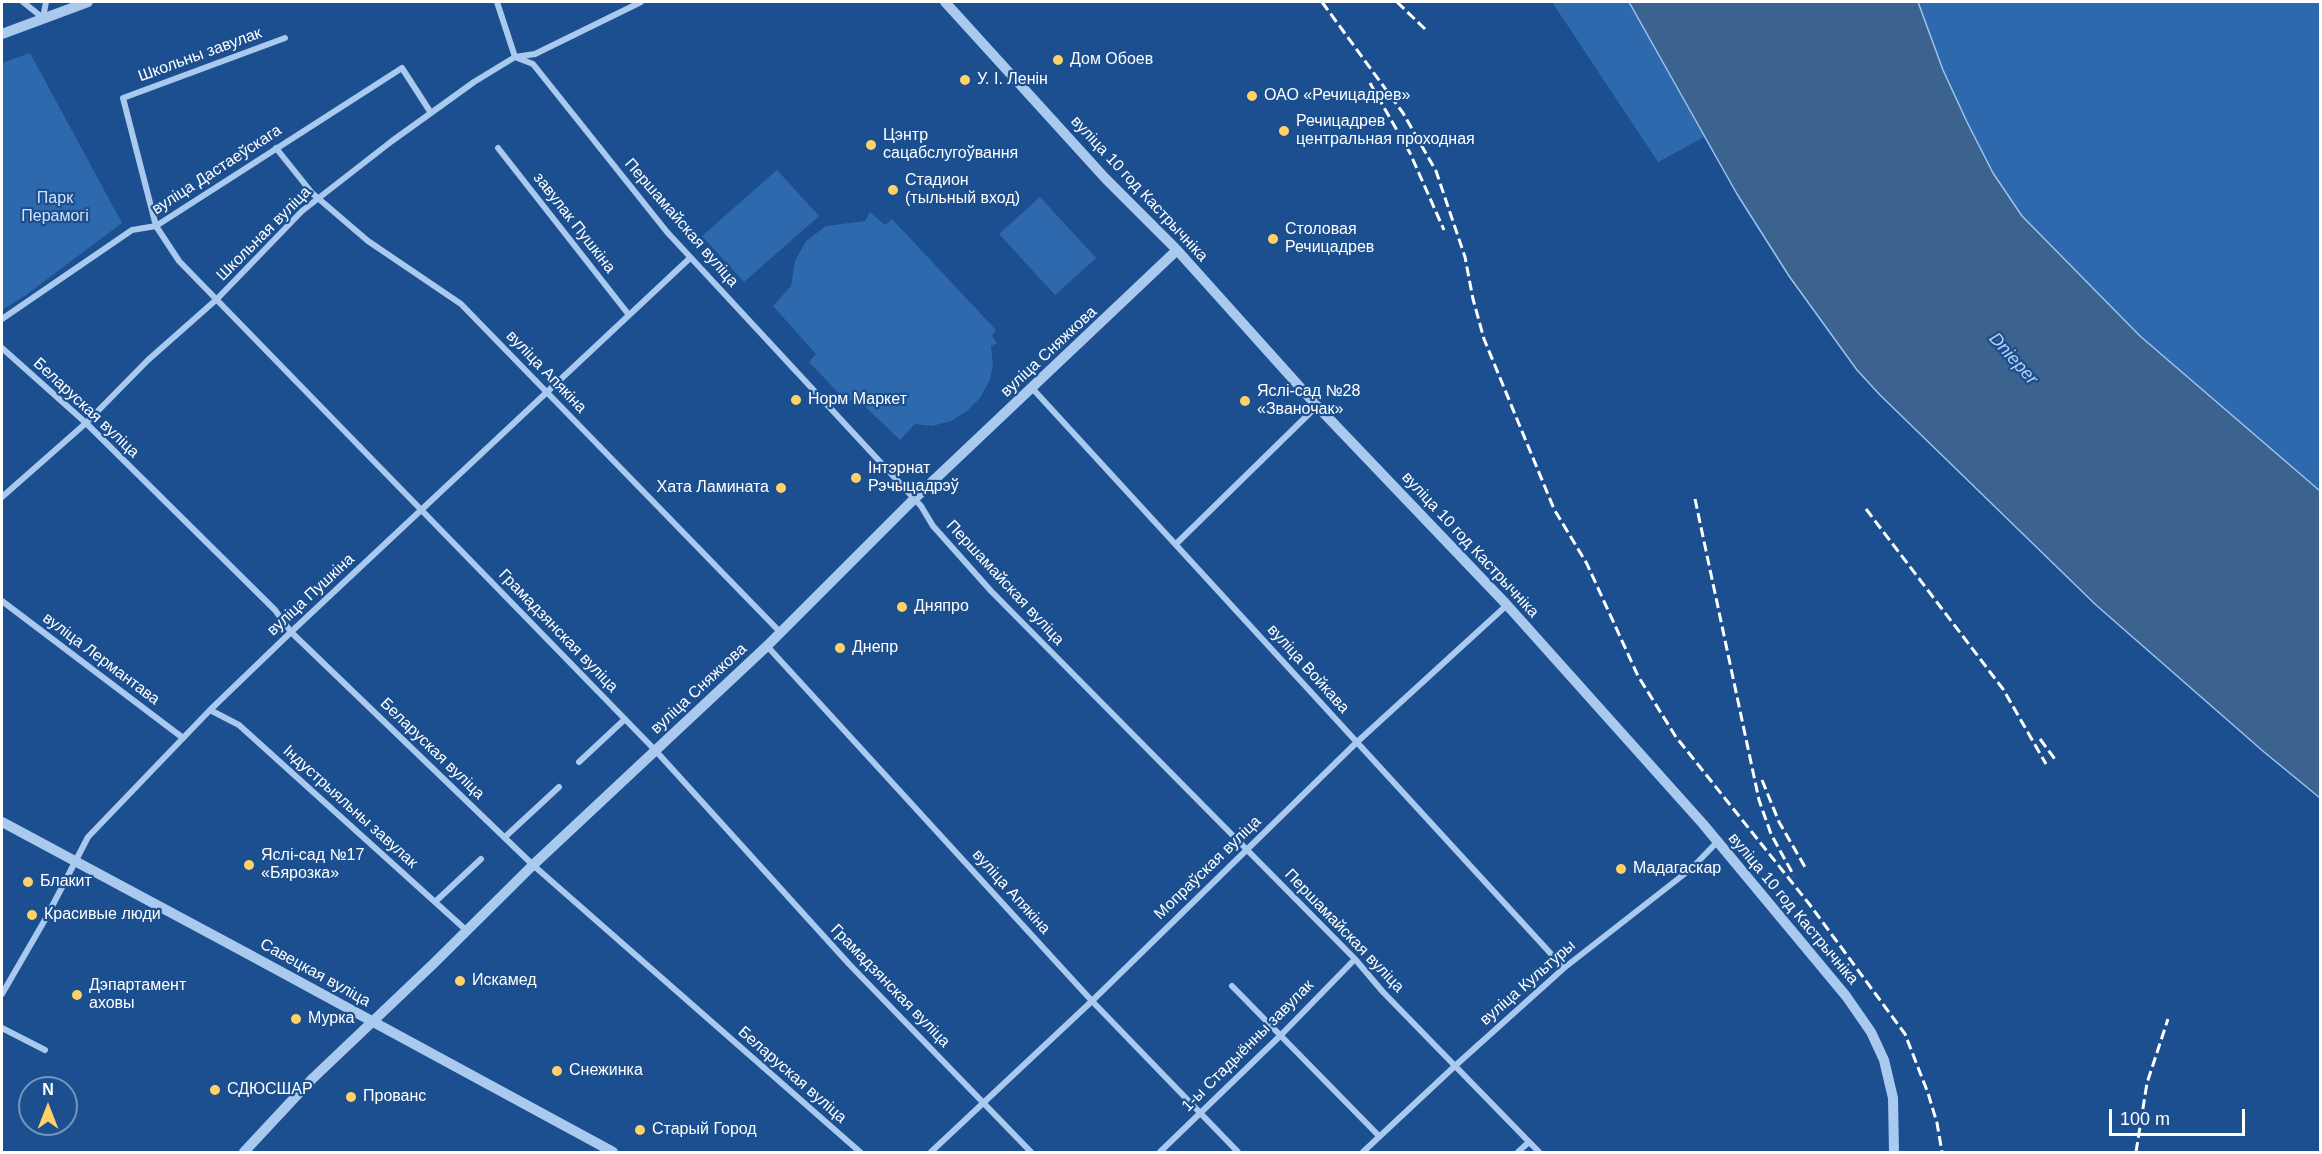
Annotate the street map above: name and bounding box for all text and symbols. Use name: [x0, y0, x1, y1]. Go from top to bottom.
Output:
street label: Школьны завулак: [136, 24, 264, 86]
place label: Дом Обоев: [1070, 50, 1153, 70]
marker: Дом Обоев: [1051, 53, 1065, 67]
place label: У. І. Ленін: [977, 70, 1048, 90]
marker: У. І. Ленін: [958, 73, 972, 87]
place label: ОАО «Речицадрев»: [1264, 86, 1410, 106]
marker: ОАО «Речицадрев»: [1245, 89, 1259, 103]
street label: вуліца 10 год Кастрычніка: [1066, 112, 1212, 266]
place label: Речицадрев центральная проходная: [1296, 112, 1475, 150]
street label: вуліца Дастаеўскага: [149, 121, 285, 219]
marker: Речицадрев центральная проходная: [1277, 124, 1291, 138]
place label: Цэнтр сацабслугоўвання: [883, 126, 1018, 164]
marker: Цэнтр сацабслугоўвання: [864, 138, 878, 152]
street label: Першамайская вуліца: [620, 155, 742, 291]
street label: завулак Пушкіна: [529, 169, 619, 277]
place label: Стадион (тыльный вход): [905, 171, 1020, 209]
street label: Школьная вуліца: [213, 183, 315, 285]
marker: Стадион (тыльный вход): [886, 183, 900, 197]
park label: Парк Перамогі: [21, 189, 89, 227]
place label: Столовая Речицадрев: [1285, 220, 1374, 258]
marker: Столовая Речицадрев: [1266, 232, 1280, 246]
street label: вуліца Сняжкова: [997, 303, 1101, 401]
street label: вуліца Апякіна: [502, 327, 590, 417]
water label: Dnieper: [1984, 328, 2042, 390]
street label: Беларуская вуліца: [29, 354, 143, 462]
place label: Яслі-сад №28 «Званочак»: [1257, 382, 1360, 420]
place label: Норм Маркет: [808, 390, 907, 410]
marker: Норм Маркет: [789, 393, 803, 407]
marker: Яслі-сад №28 «Званочак»: [1238, 394, 1252, 408]
place label: Інтэрнат Рэчыцадрэў: [868, 459, 959, 497]
street label: вуліца 10 год Кастрычніка: [1397, 468, 1543, 622]
marker: Інтэрнат Рэчыцадрэў: [849, 471, 863, 485]
place label: Хата Ламината: [657, 478, 769, 498]
marker: Хата Ламината: [774, 481, 788, 495]
street label: Першамайская вуліца: [942, 516, 1068, 650]
street label: вуліца Пушкіна: [264, 550, 358, 640]
street label: Грамадзянская вуліца: [494, 565, 622, 697]
place label: Дняпро: [914, 597, 969, 617]
marker: Дняпро: [895, 600, 909, 614]
street label: вуліца Лермантава: [39, 609, 163, 709]
street label: вуліца Войкава: [1263, 621, 1353, 717]
place label: Днепр: [852, 638, 898, 658]
street label: вуліца Сняжкова: [647, 640, 751, 738]
marker: Днепр: [833, 641, 847, 655]
street label: Беларуская вуліца: [376, 694, 488, 804]
street label: Індустрыяльны завулак: [279, 741, 421, 873]
street label: Мопраўская вуліца: [1151, 812, 1265, 924]
street label: вуліца 10 год Кастрычніка: [1724, 829, 1862, 989]
place label: Яслі-сад №17 «Бярозка»: [261, 846, 364, 884]
street label: вуліца Апякіна: [968, 846, 1054, 938]
marker: Яслі-сад №17 «Бярозка»: [242, 858, 256, 872]
place label: Мадагаскар: [1633, 859, 1721, 879]
marker: Мадагаскар: [1614, 862, 1628, 876]
street label: Першамайская вуліца: [1280, 865, 1408, 997]
place label: Блакит: [40, 872, 92, 892]
marker: Блакит: [21, 875, 35, 889]
place label: Красивые люди: [44, 905, 161, 925]
marker: Красивые люди: [25, 908, 39, 922]
street label: Грамадзянская вуліца: [826, 920, 954, 1052]
street label: Савецкая вуліца: [257, 935, 373, 1011]
street label: вуліца Культуры: [1476, 936, 1580, 1030]
place label: Искамед: [472, 971, 537, 991]
marker: Искамед: [453, 974, 467, 988]
place label: Дэпартамент аховы: [89, 976, 186, 1014]
street label: 1-ы Стадыённы завулак: [1178, 976, 1318, 1116]
marker: Дэпартамент аховы: [70, 988, 84, 1002]
place label: Мурка: [308, 1009, 354, 1029]
marker: Мурка: [289, 1012, 303, 1026]
street label: Беларуская вуліца: [734, 1023, 850, 1127]
place label: Снежинка: [569, 1061, 643, 1081]
marker: Снежинка: [550, 1064, 564, 1078]
north arrow: [18, 1076, 78, 1136]
place label: СДЮСШАР: [227, 1080, 313, 1100]
text: N: [42, 1081, 54, 1098]
marker: СДЮСШАР: [208, 1083, 222, 1097]
place label: Прованс: [363, 1087, 426, 1107]
marker: Прованс: [344, 1090, 358, 1104]
scale bar: [2112, 1097, 2248, 1135]
text: 100 m: [2120, 1109, 2170, 1129]
place label: Старый Город: [652, 1120, 757, 1140]
marker: Старый Город: [633, 1123, 647, 1137]

